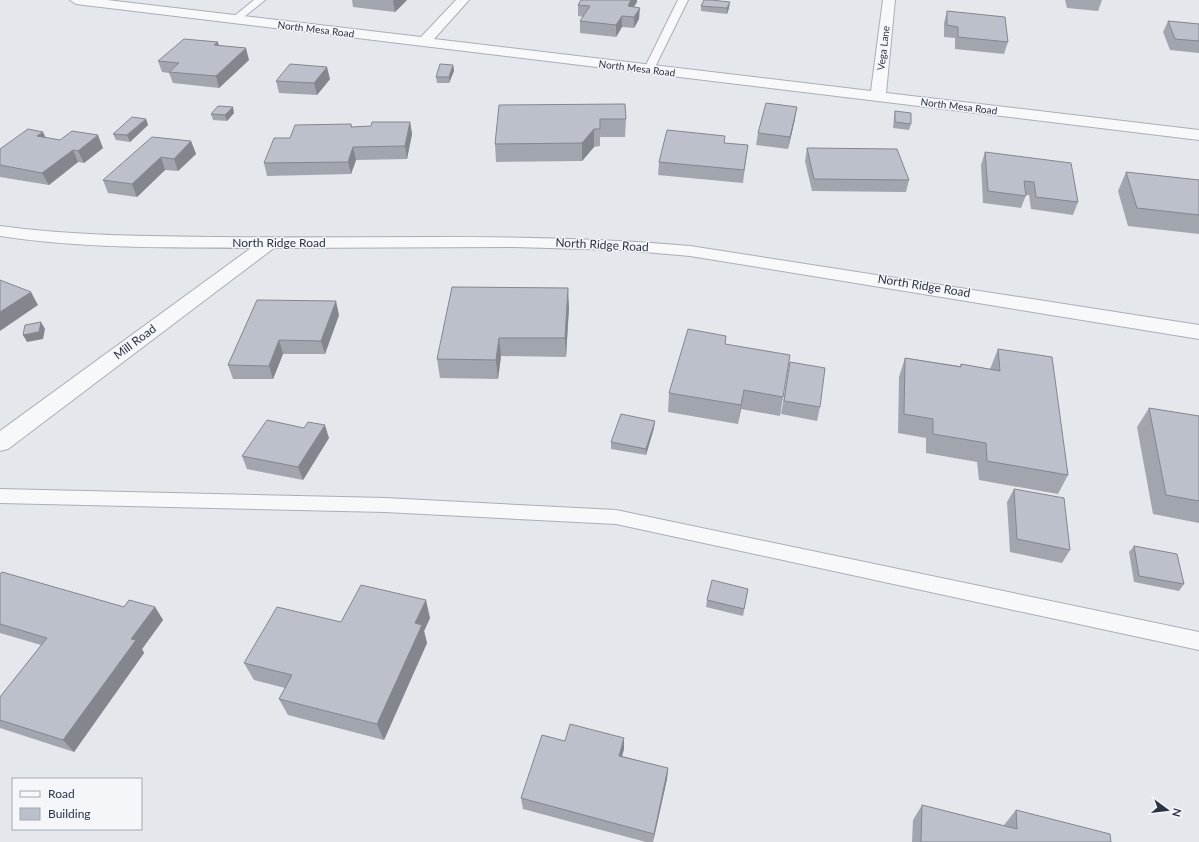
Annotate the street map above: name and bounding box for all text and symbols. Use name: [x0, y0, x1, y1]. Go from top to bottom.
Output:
street label: North Mesa Road: [277, 18, 355, 40]
street label: Vega Lane: [874, 25, 892, 71]
street label: North Mesa Road: [598, 57, 676, 79]
street label: North Mesa Road: [920, 95, 998, 117]
street label: North Ridge Road: [232, 235, 326, 250]
street label: North Ridge Road: [555, 235, 649, 254]
street label: North Ridge Road: [877, 271, 971, 300]
street label: Mill Road: [111, 321, 159, 362]
legend: [12, 778, 142, 830]
text: Road: [48, 786, 75, 801]
north arrow: [1147, 790, 1187, 830]
text: Building: [48, 806, 91, 821]
text: N: [1170, 807, 1185, 818]

